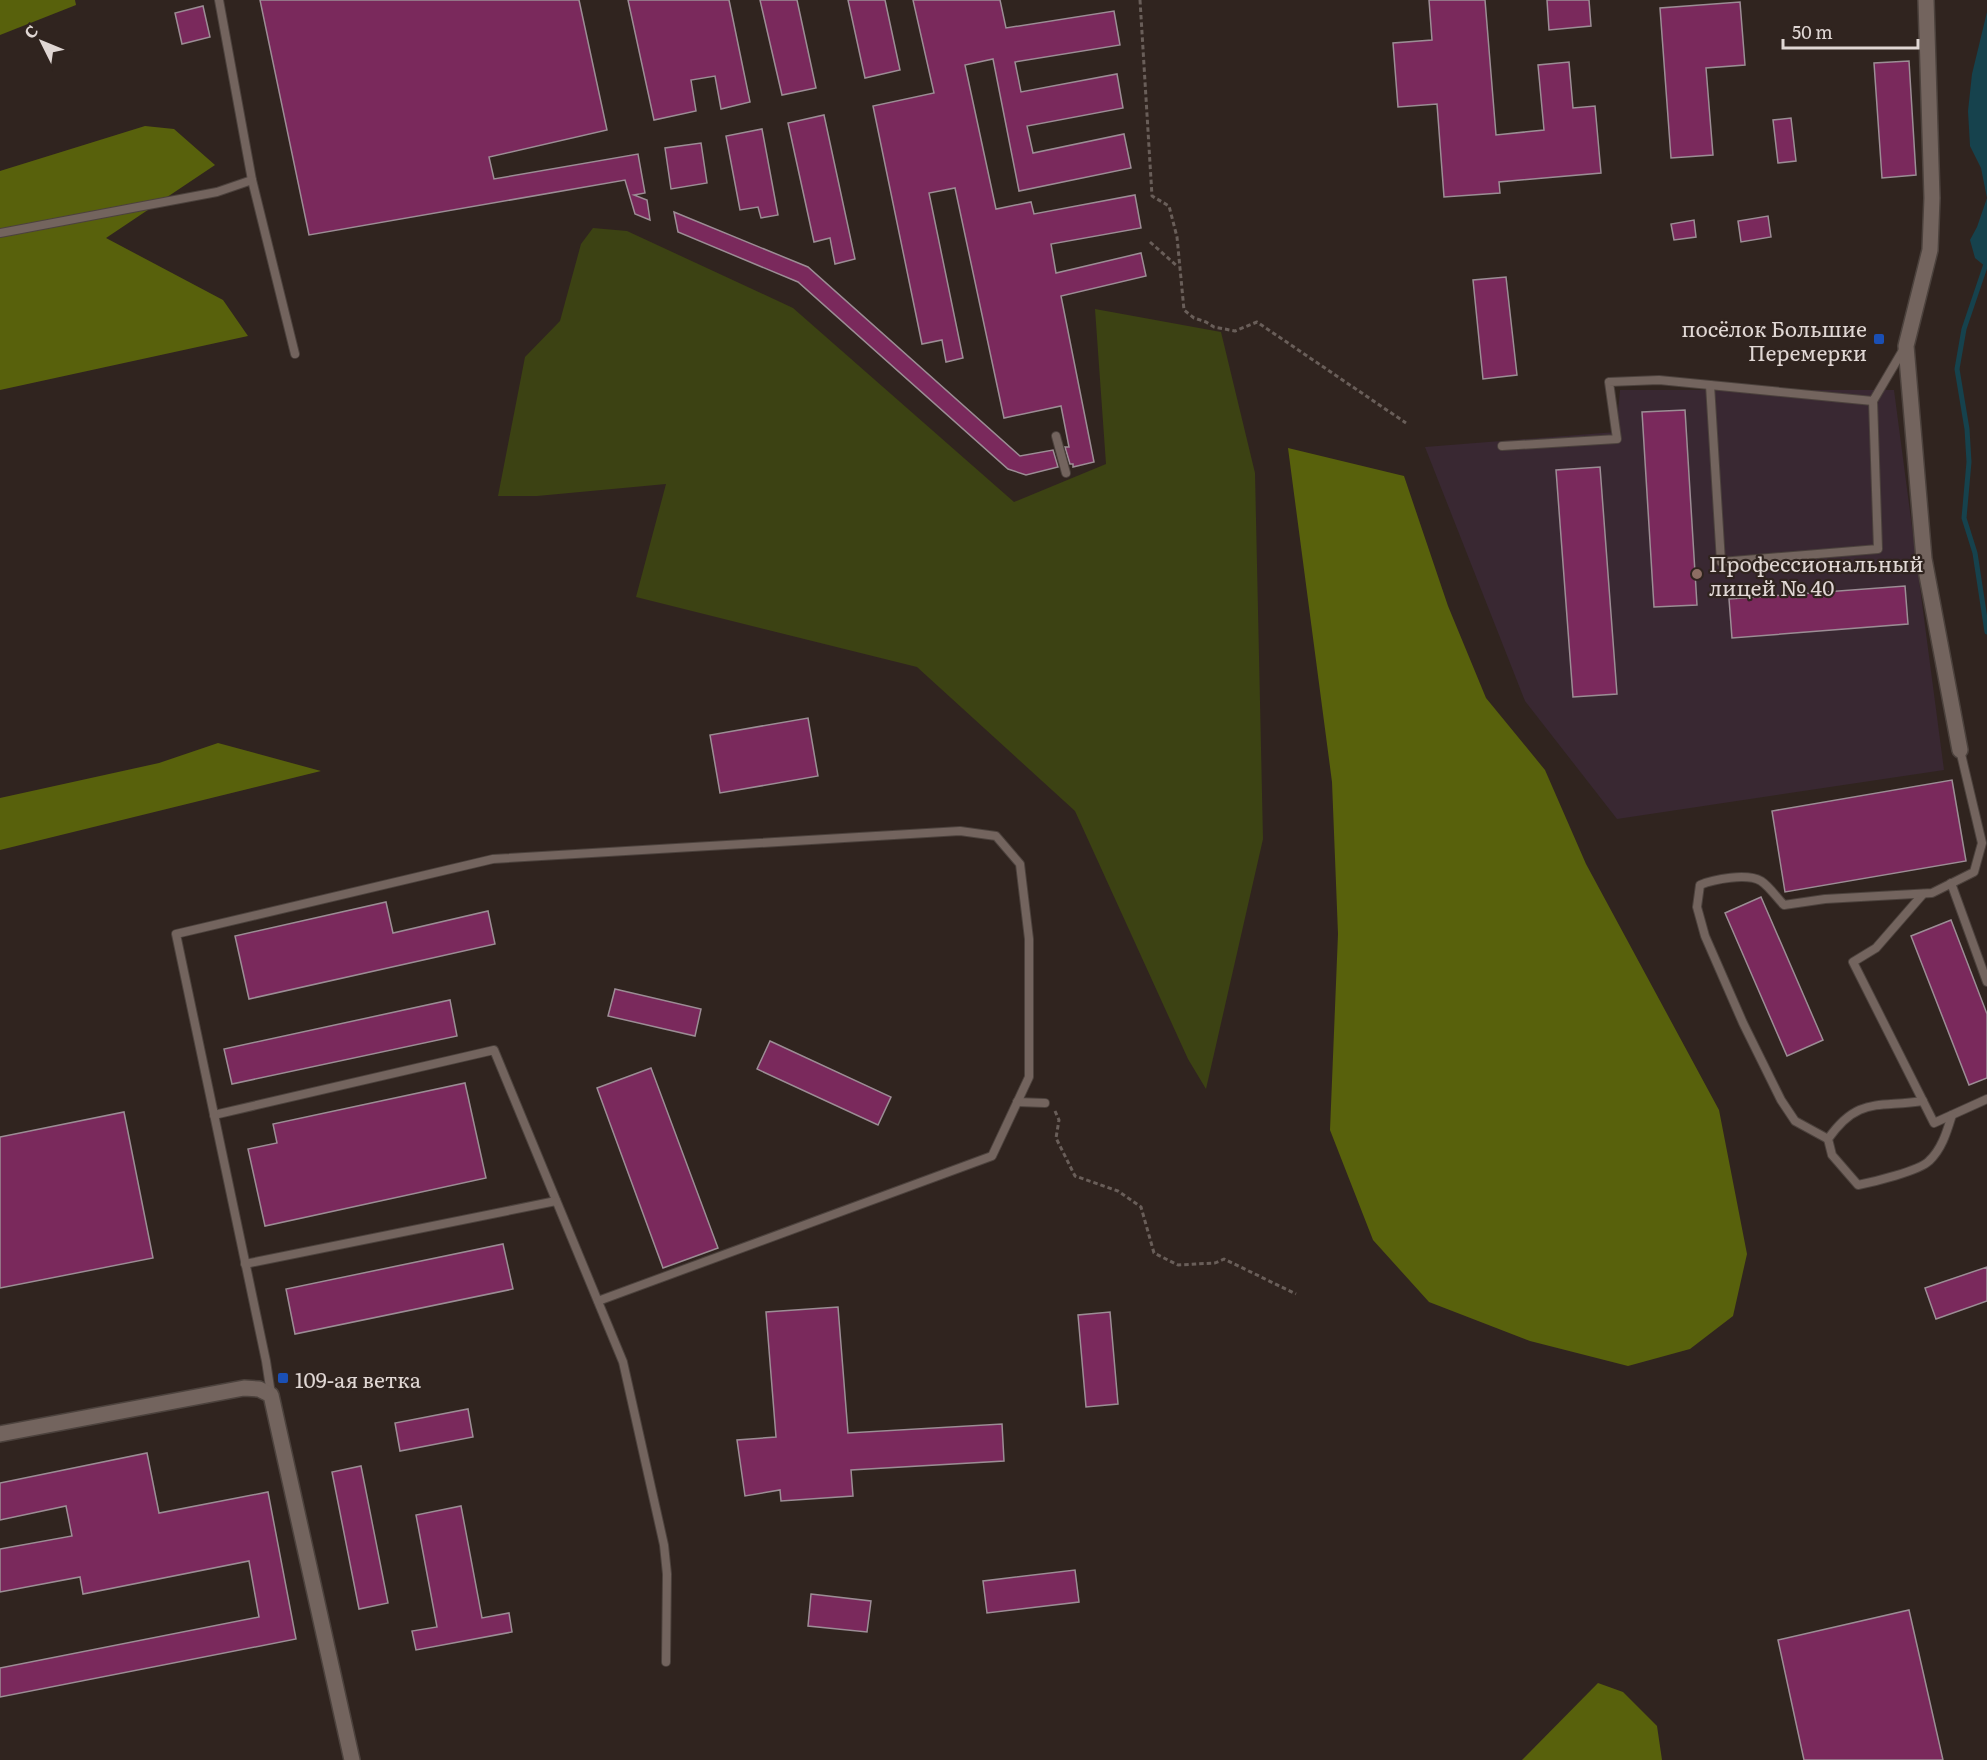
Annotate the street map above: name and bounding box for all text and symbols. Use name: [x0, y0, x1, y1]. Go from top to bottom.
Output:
north arrow: [12, 12, 72, 72]
scale bar: [1783, 12, 1918, 50]
text: 50 m: [1792, 18, 1833, 45]
text: С: [18, 19, 43, 43]
place label: посёлок Большие Перемерки: [1681, 312, 1867, 367]
marker: посёлок Большие Перемерки: [1872, 332, 1886, 346]
place label: Профессиональный лицей № 40: [1709, 547, 1924, 602]
marker: Профессиональный лицей № 40: [1690, 567, 1704, 581]
place label: 109-ая ветка: [295, 1363, 422, 1394]
marker: 109-ая ветка: [276, 1371, 290, 1385]

